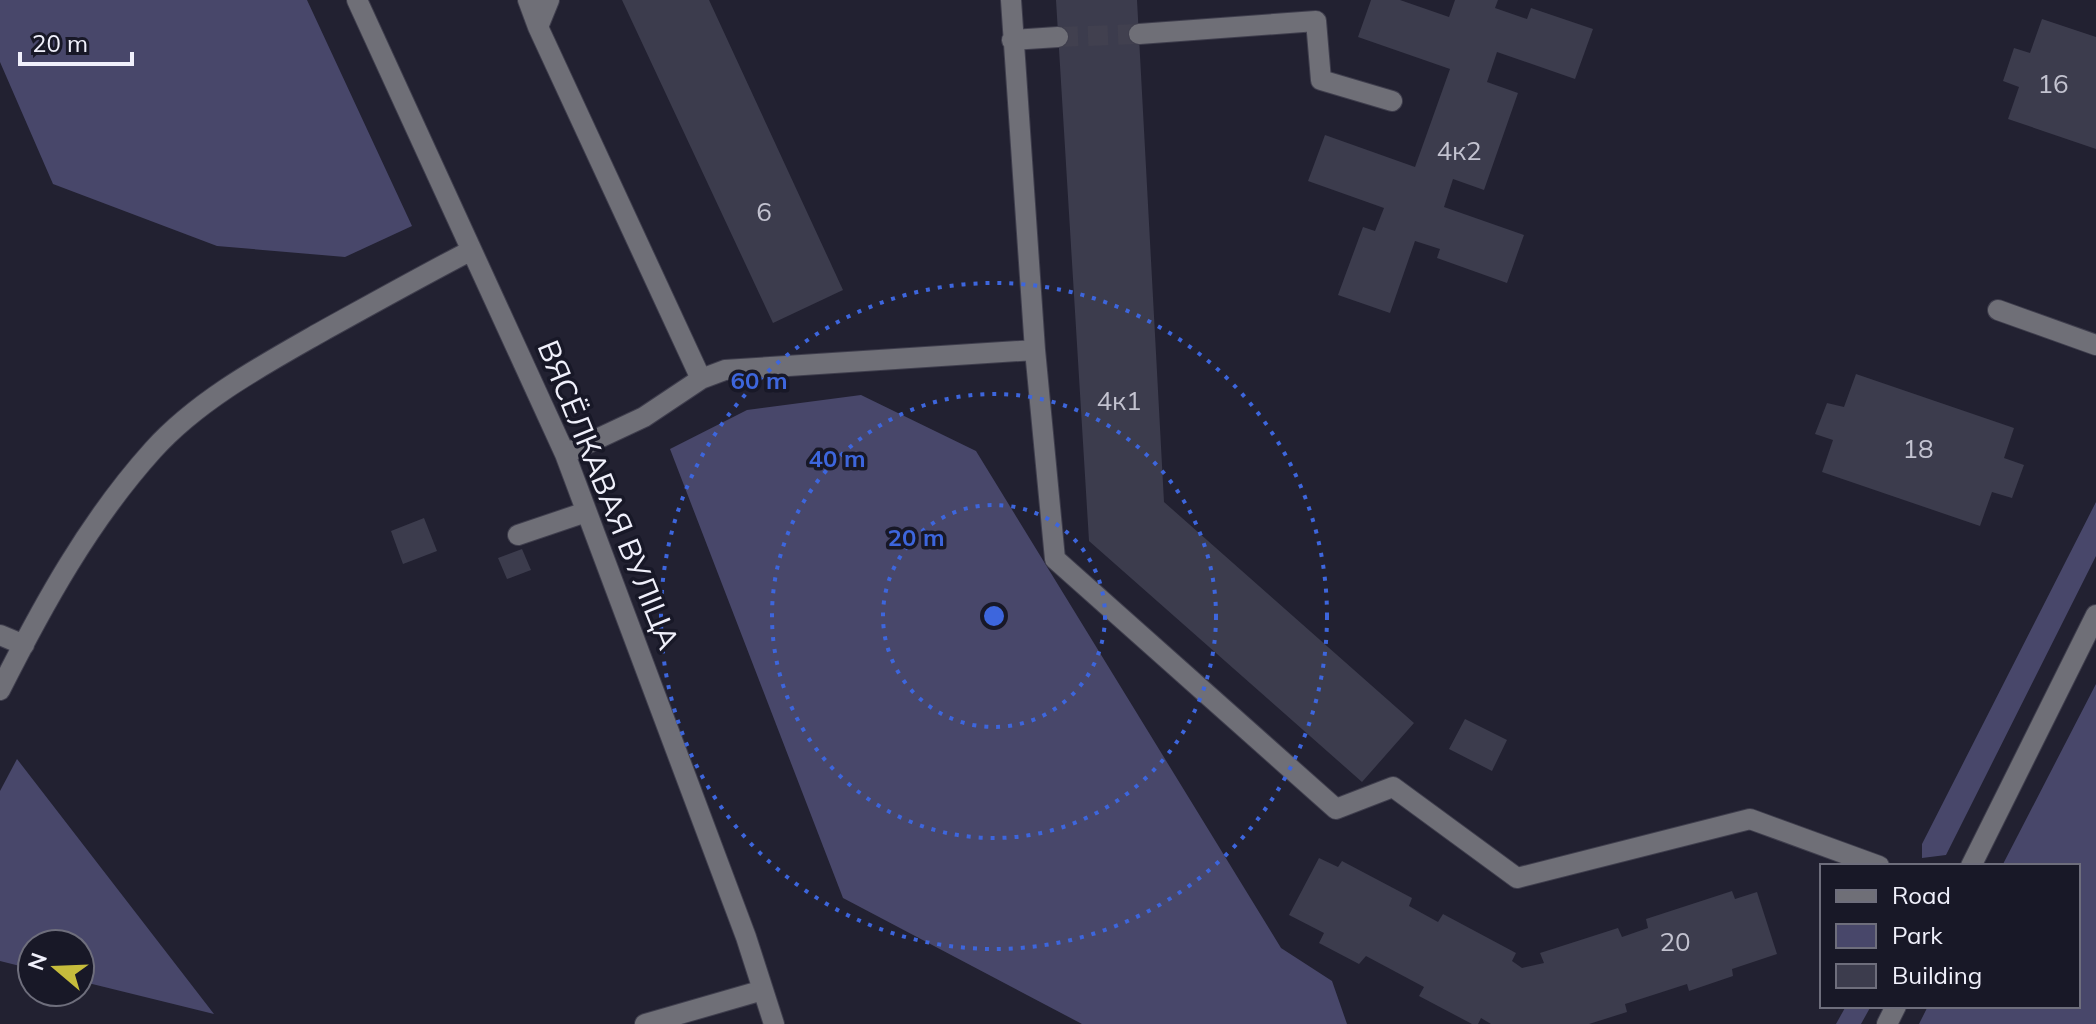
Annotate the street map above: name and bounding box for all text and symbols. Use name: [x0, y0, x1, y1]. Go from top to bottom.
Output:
scale bar: [20, 16, 132, 66]
text: 20 m: [32, 28, 88, 58]
house number: 16: [2037, 67, 2069, 100]
house number: 4к2: [1436, 134, 1482, 167]
house number: 6: [756, 195, 772, 228]
street label: ВЯСЁЛКАВАЯ ВУЛІЦА: [529, 334, 688, 655]
text: 60 m: [731, 365, 787, 395]
house number: 4к1: [1096, 384, 1142, 417]
house number: 18: [1902, 432, 1934, 465]
text: 40 m: [809, 443, 865, 473]
text: 20 m: [888, 522, 944, 552]
centre of rings: [980, 602, 1008, 630]
legend: [1820, 864, 2080, 1008]
text: Road: [1892, 880, 1951, 910]
text: Park: [1892, 920, 1943, 950]
house number: 20: [1659, 925, 1691, 958]
north arrow: [16, 928, 96, 1008]
text: N: [21, 949, 53, 974]
text: Building: [1892, 960, 1982, 990]

